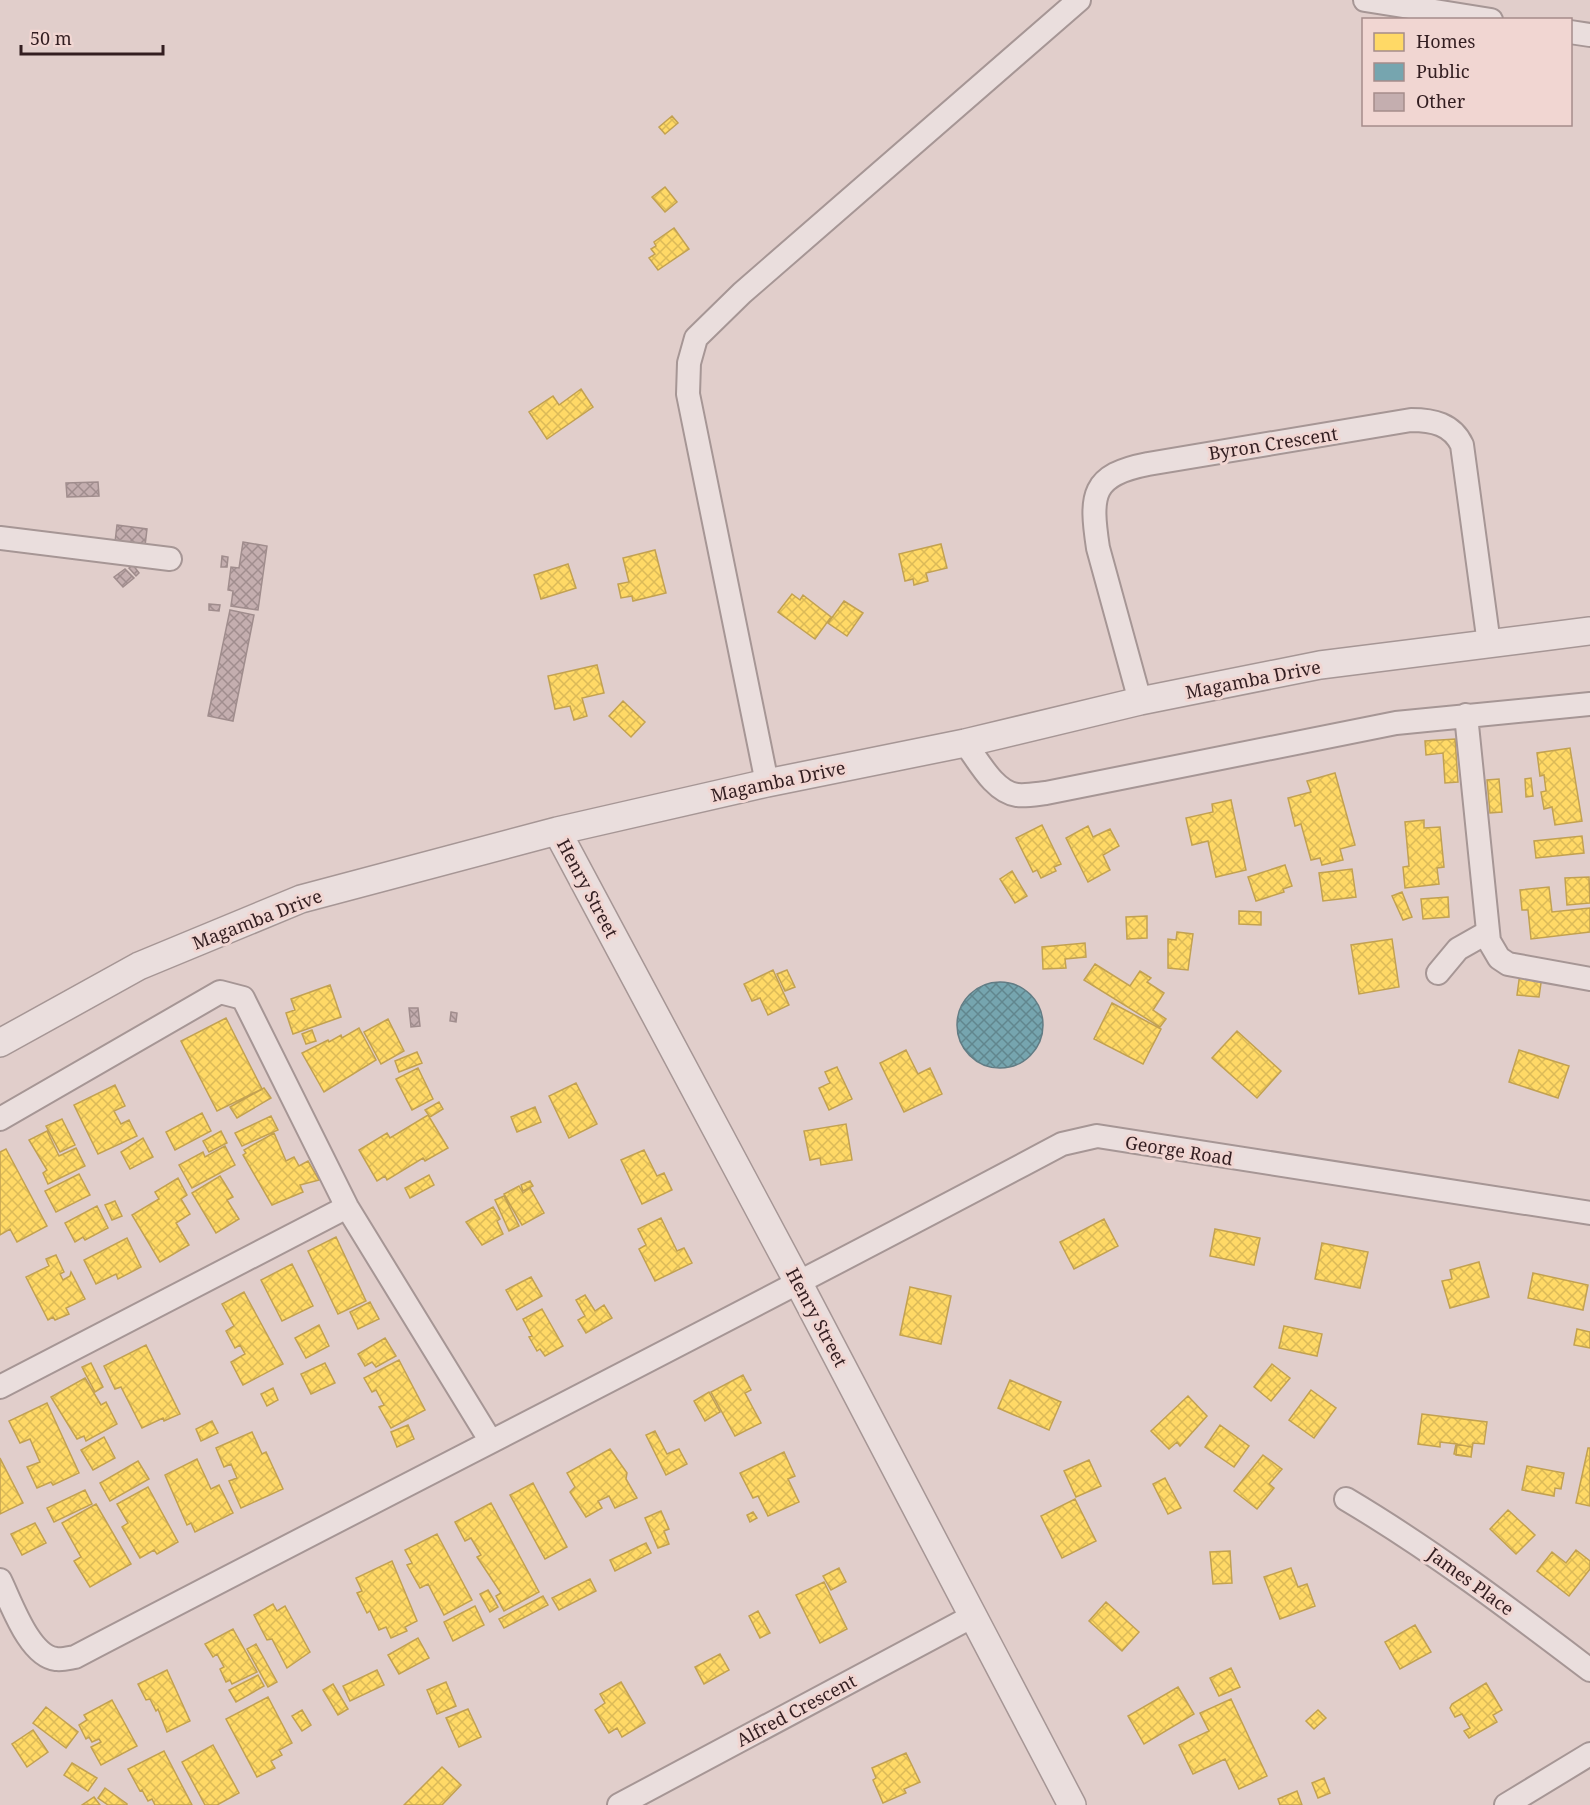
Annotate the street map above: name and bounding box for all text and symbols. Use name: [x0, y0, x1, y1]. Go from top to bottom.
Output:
scale bar: [21, 18, 164, 56]
legend: [1362, 18, 1572, 126]
text: 50 m: [30, 26, 72, 50]
text: Homes: [1416, 29, 1475, 53]
text: Public: [1416, 59, 1470, 83]
text: Other: [1416, 89, 1466, 113]
street label: Byron Crescent: [1207, 421, 1339, 465]
street label: Magamba Drive: [1183, 654, 1323, 704]
street label: Magamba Drive: [708, 755, 848, 807]
street label: Henry Street: [552, 834, 624, 942]
street label: Magamba Drive: [189, 883, 325, 955]
street label: George Road: [1123, 1130, 1235, 1170]
street label: Henry Street: [781, 1263, 853, 1371]
street label: James Place: [1422, 1541, 1519, 1620]
street label: Alfred Crescent: [732, 1668, 860, 1752]

